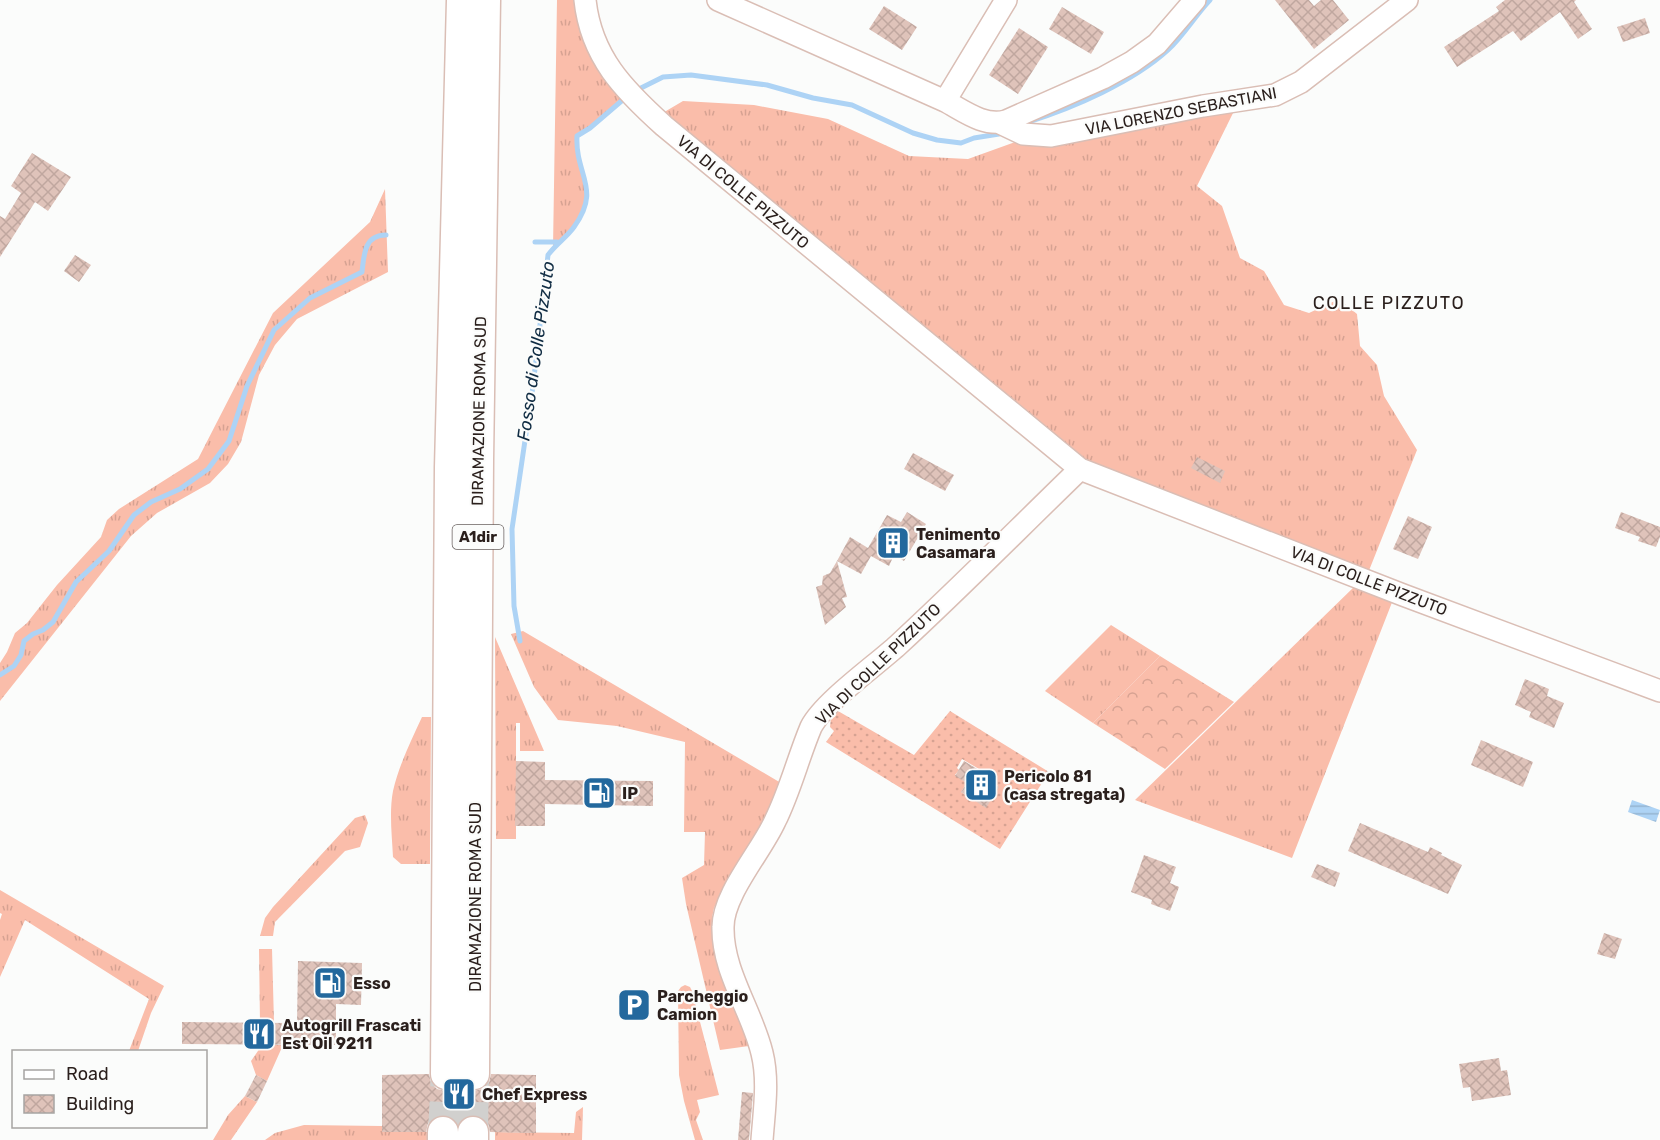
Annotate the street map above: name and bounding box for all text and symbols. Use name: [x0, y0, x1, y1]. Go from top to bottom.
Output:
street label: VIA LORENZO SEBASTIANI: [1084, 83, 1278, 139]
street label: VIA DI COLLE PIZZUTO: [673, 131, 813, 253]
water label: Fosso di Colle Pizzuto: [512, 260, 560, 442]
district label: COLLE PIZZUTO: [1313, 292, 1465, 314]
street label: DIRAMAZIONE ROMA SUD: [468, 316, 490, 506]
road number: A1dir: [452, 525, 504, 549]
building icon: Tenimento Casamara: [875, 525, 911, 561]
place label: Tenimento Casamara: [916, 525, 1001, 562]
street label: VIA DI COLLE PIZZUTO: [1288, 542, 1450, 620]
street label: VIA DI COLLE PIZZUTO: [812, 599, 944, 729]
building icon: Pericolo 81 (casa stregata): [963, 767, 999, 803]
place label: Pericolo 81 (casa stregata): [1004, 767, 1125, 804]
fuel station icon: IP: [581, 775, 617, 811]
place label: IP: [622, 784, 638, 803]
street label: DIRAMAZIONE ROMA SUD: [466, 802, 485, 992]
fuel station icon: Esso: [312, 965, 348, 1001]
place label: Esso: [353, 974, 391, 993]
parking icon: Parcheggio Camion: [616, 987, 652, 1023]
place label: Parcheggio Camion: [657, 987, 748, 1024]
restaurant icon: Autogrill Frascati Est Oil 9211: [241, 1016, 277, 1052]
place label: Autogrill Frascati Est Oil 9211: [282, 1016, 421, 1053]
legend: [12, 1050, 207, 1128]
text: Road: [66, 1063, 109, 1085]
restaurant icon: Chef Express: [441, 1076, 477, 1112]
place label: Chef Express: [482, 1085, 588, 1104]
text: Building: [66, 1093, 134, 1115]

